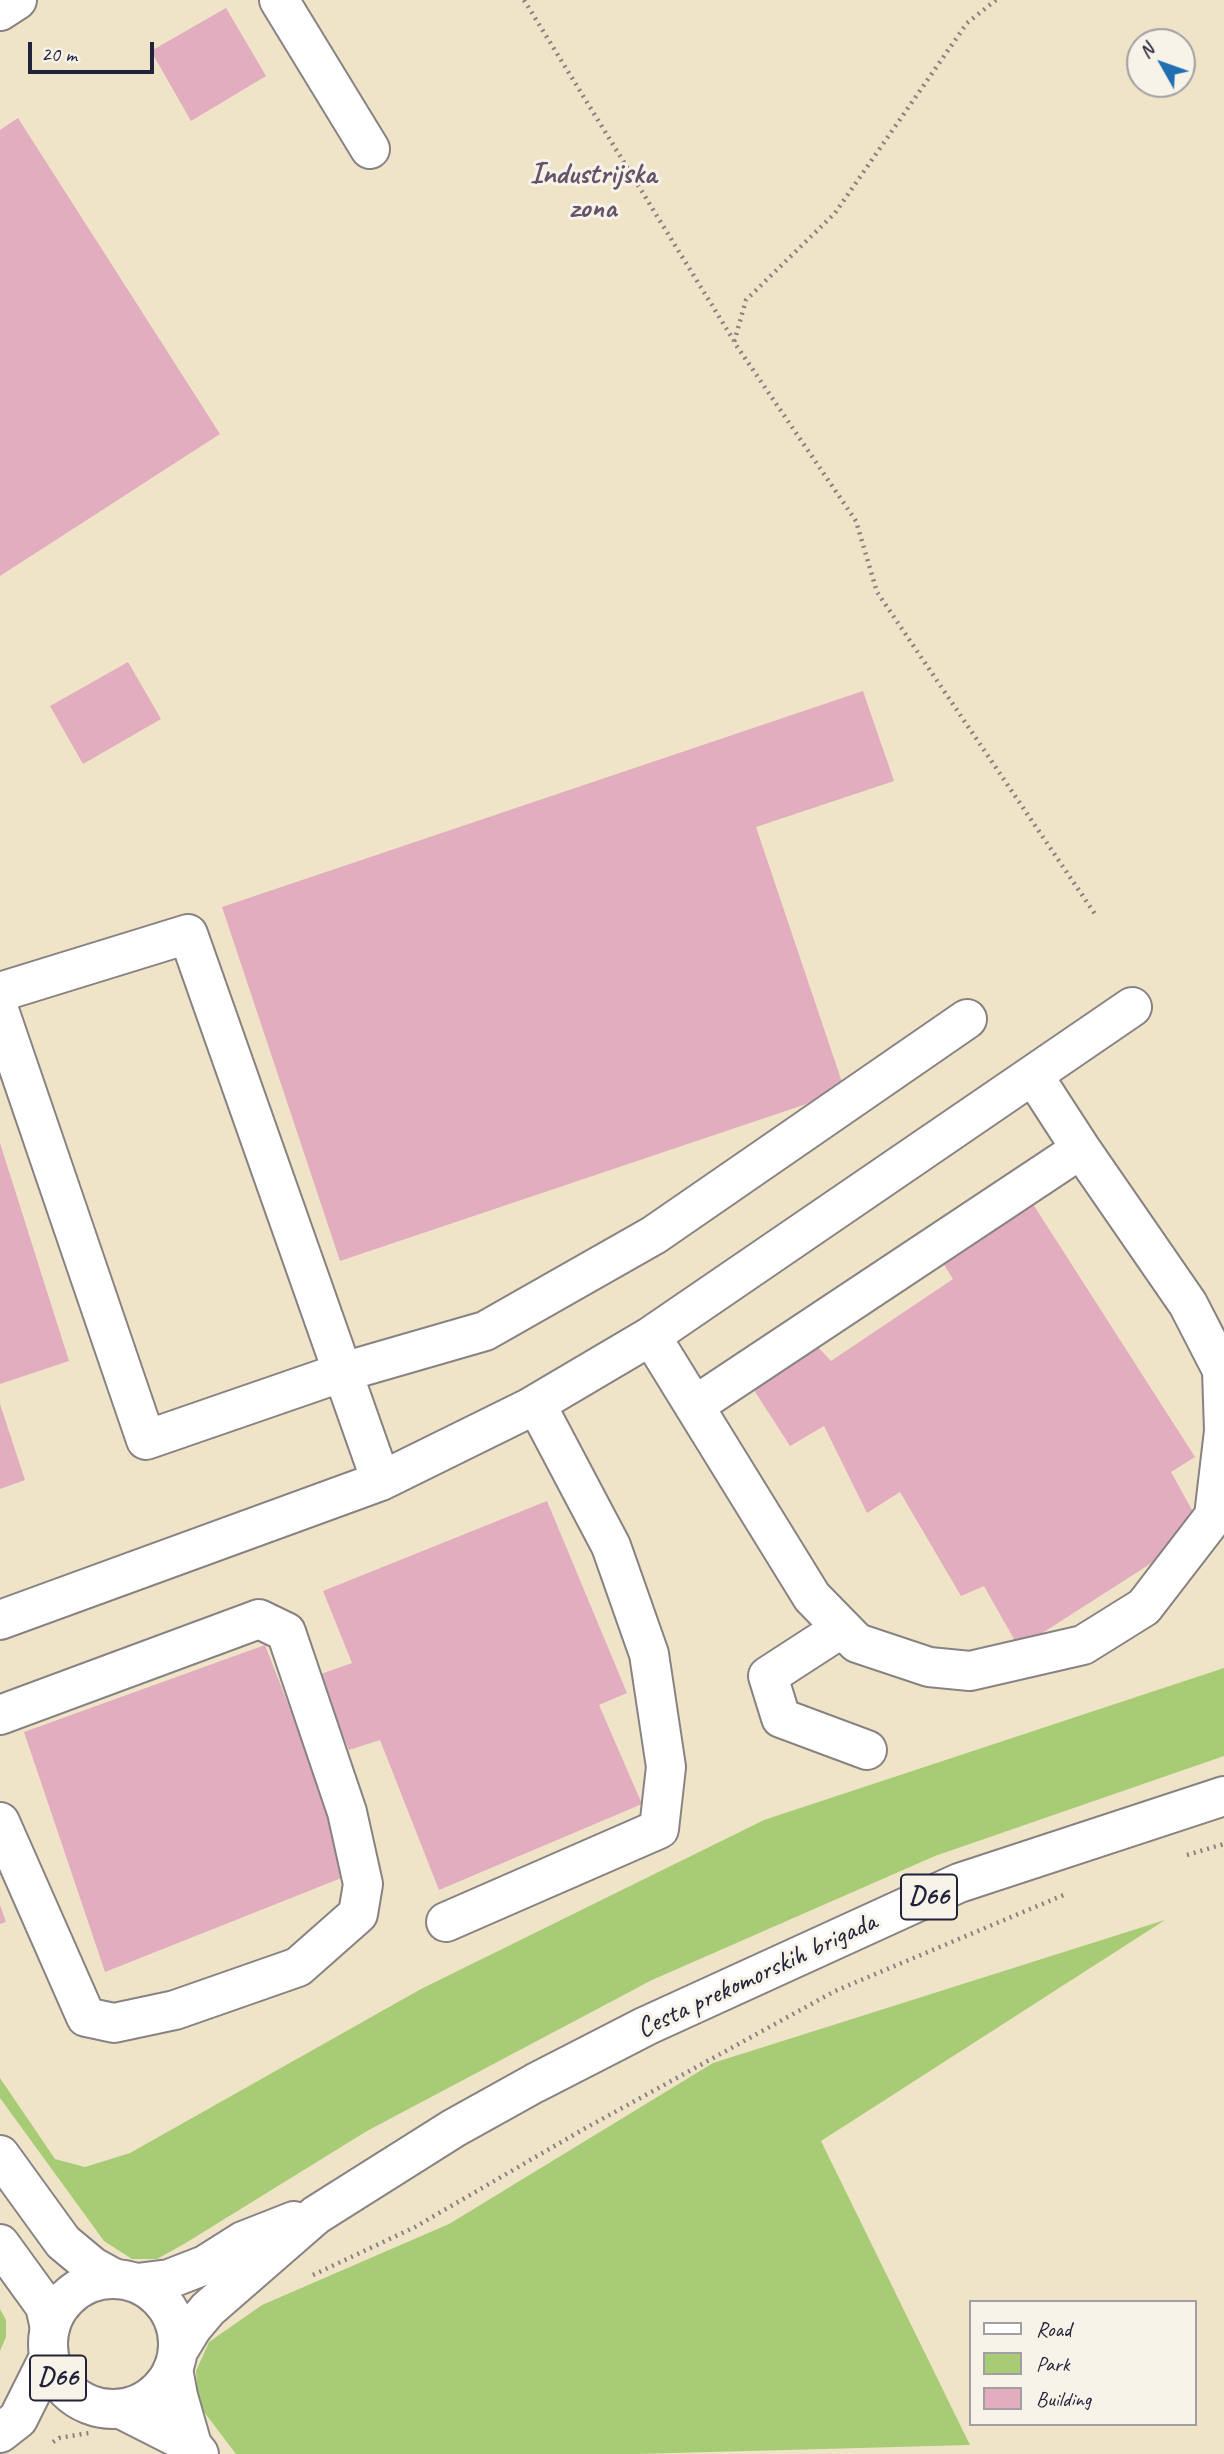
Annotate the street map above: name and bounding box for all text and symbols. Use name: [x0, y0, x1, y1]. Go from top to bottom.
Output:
scale bar: [32, 28, 158, 72]
north arrow: [1126, 28, 1196, 98]
text: N: [1133, 39, 1159, 63]
text: 20 m: [41, 41, 77, 67]
district label: Industrijska zona: [530, 157, 656, 228]
road number: D66: [901, 1874, 957, 1920]
street label: Cesta prekomorskih brigada: [632, 1906, 882, 2046]
legend: [968, 2300, 1196, 2426]
text: Road: [1036, 2316, 1071, 2342]
text: Park: [1036, 2351, 1069, 2377]
road number: D66: [30, 2356, 86, 2400]
text: Building: [1036, 2386, 1091, 2412]

